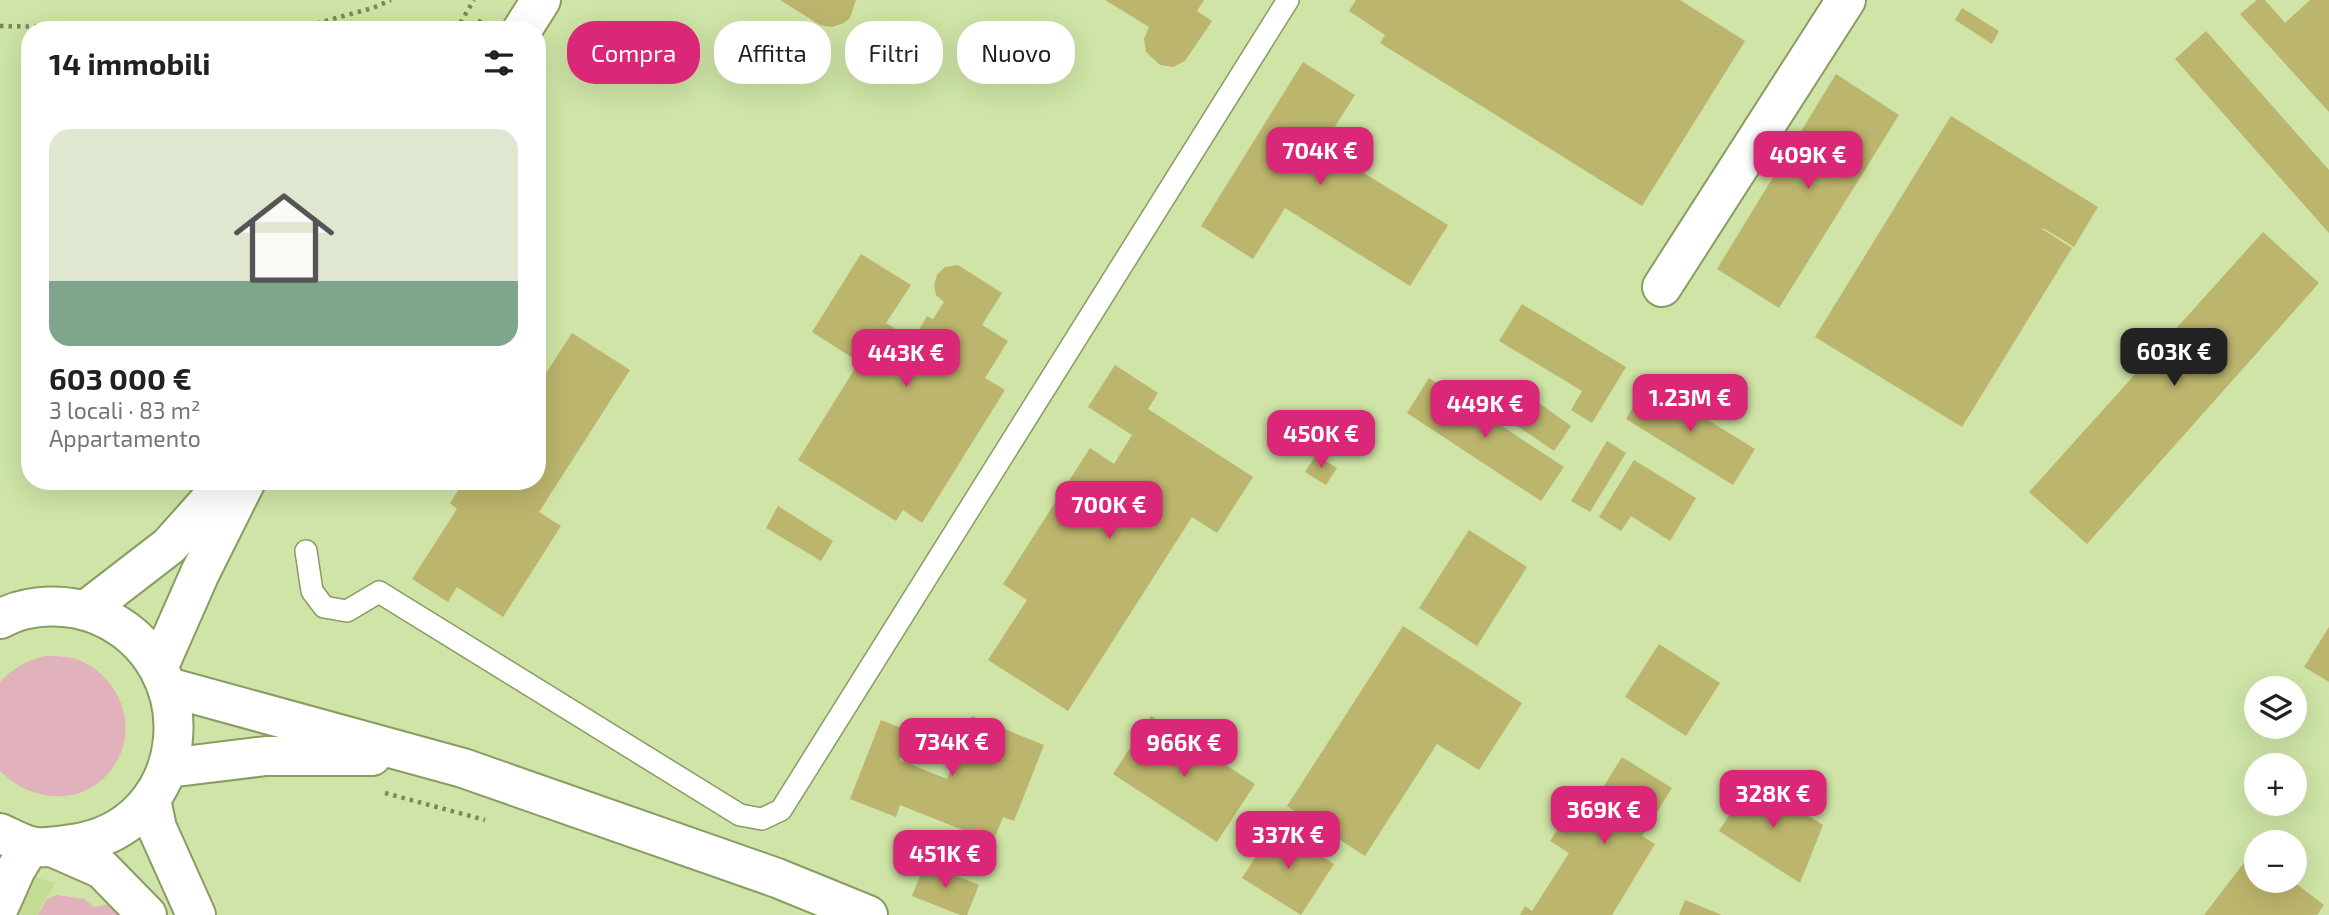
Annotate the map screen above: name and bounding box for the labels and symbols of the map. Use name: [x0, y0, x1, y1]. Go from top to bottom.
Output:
pin: 704K €: [1263, 128, 1377, 187]
pin: 409K €: [1751, 132, 1865, 191]
pin: 603K €: [2117, 328, 2231, 388]
pin: 443K €: [849, 330, 963, 389]
pin: 1.23M €: [1625, 374, 1755, 434]
pin: 449K €: [1428, 380, 1542, 440]
pin: 450K €: [1264, 410, 1378, 470]
pin: 700K €: [1052, 482, 1166, 541]
pin: 734K €: [895, 718, 1009, 778]
pin: 966K €: [1127, 720, 1241, 779]
pin: 328K €: [1716, 770, 1830, 830]
pin: 369K €: [1547, 786, 1661, 846]
pin: 337K €: [1231, 812, 1345, 871]
pin: 451K €: [888, 830, 1002, 890]

